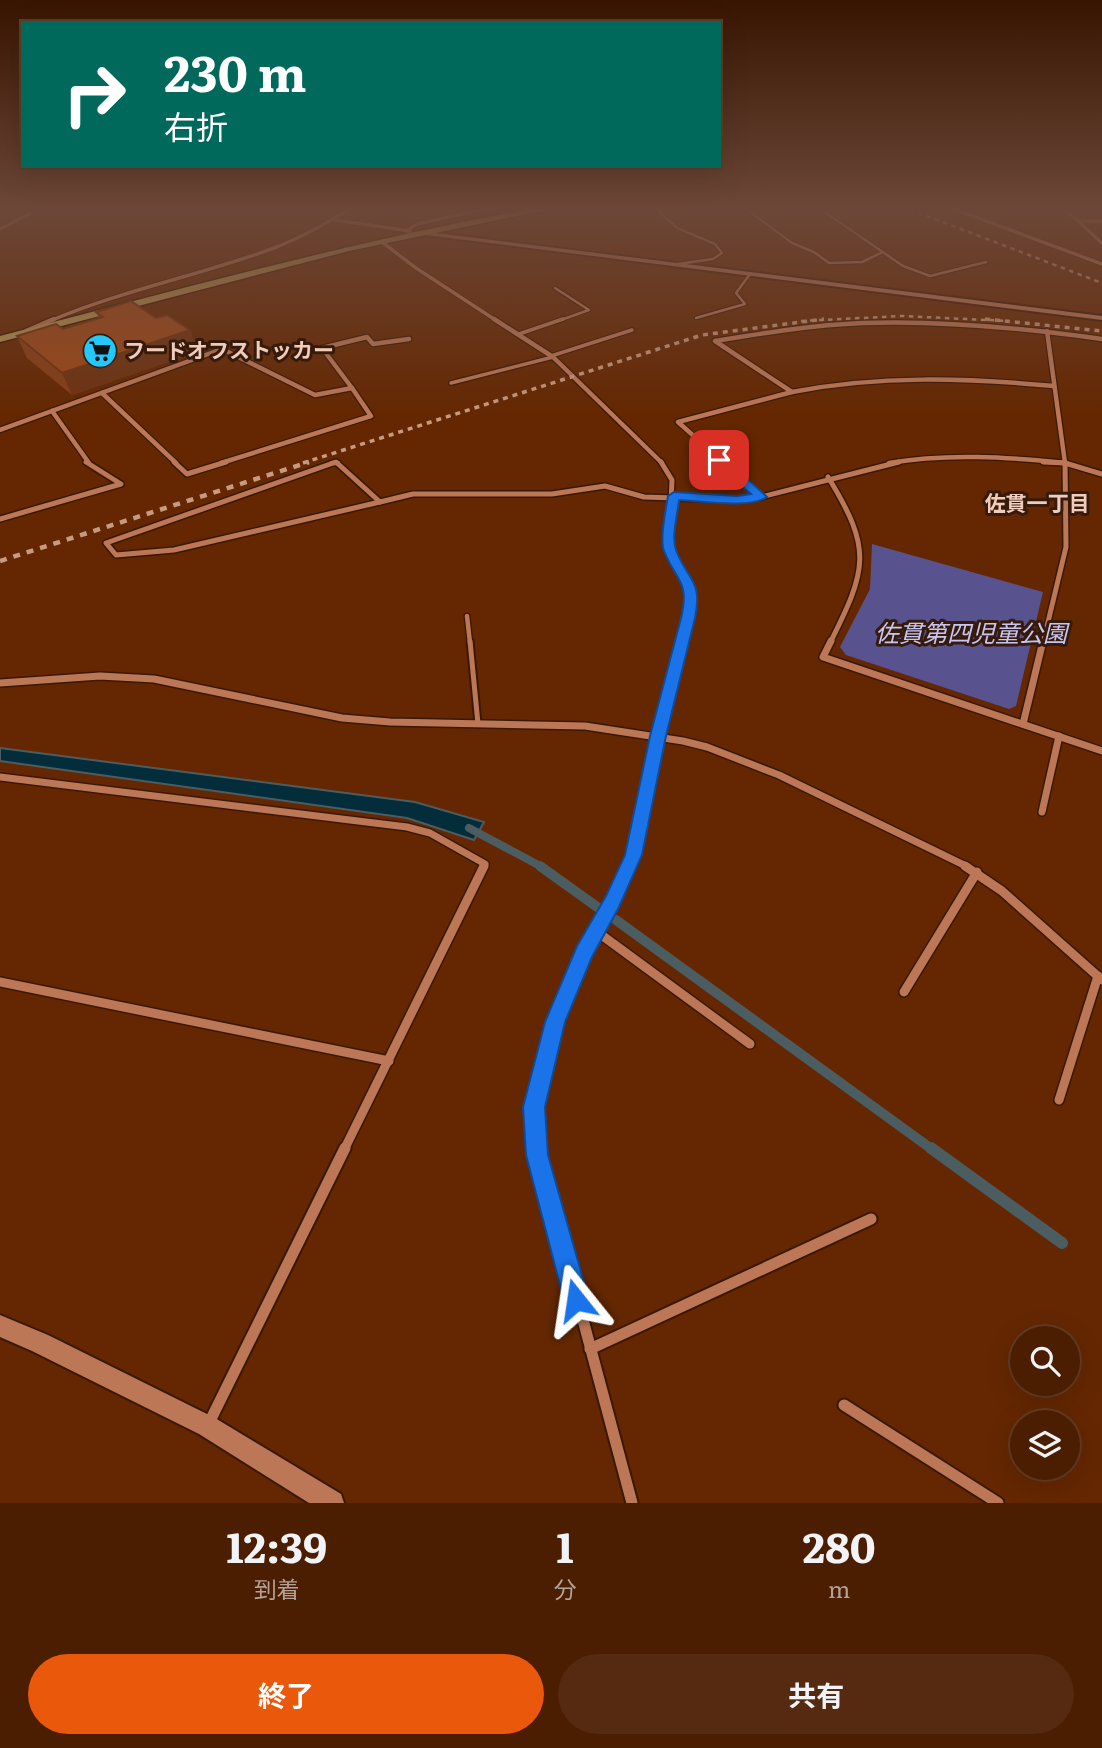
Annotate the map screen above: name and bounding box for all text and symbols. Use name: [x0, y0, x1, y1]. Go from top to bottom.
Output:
text: 230 m: [164, 34, 307, 107]
icon: right: [49, 49, 140, 140]
text: 右折: [164, 101, 228, 149]
supermarket icon: フードオフストッカー: [81, 332, 119, 370]
place label: フードオフストッカー: [124, 333, 334, 364]
pin: [689, 430, 749, 490]
icon: arrive: [700, 441, 738, 479]
district label: 佐貫一丁目: [985, 486, 1090, 517]
park label: 佐貫第四児童公園: [875, 614, 1070, 649]
position arrow: [539, 1263, 613, 1337]
map controls: [1010, 1326, 1080, 1480]
button: search: [1010, 1326, 1080, 1396]
button: layers: [1010, 1410, 1080, 1480]
text: 12:39: [226, 1514, 327, 1576]
text: 1: [556, 1514, 574, 1576]
text: 280: [803, 1514, 876, 1576]
text: 到着: [254, 1571, 300, 1605]
text: 分: [553, 1571, 576, 1605]
text: m: [828, 1571, 850, 1605]
button: 終了: [28, 1654, 544, 1734]
button: 共有: [558, 1654, 1074, 1734]

